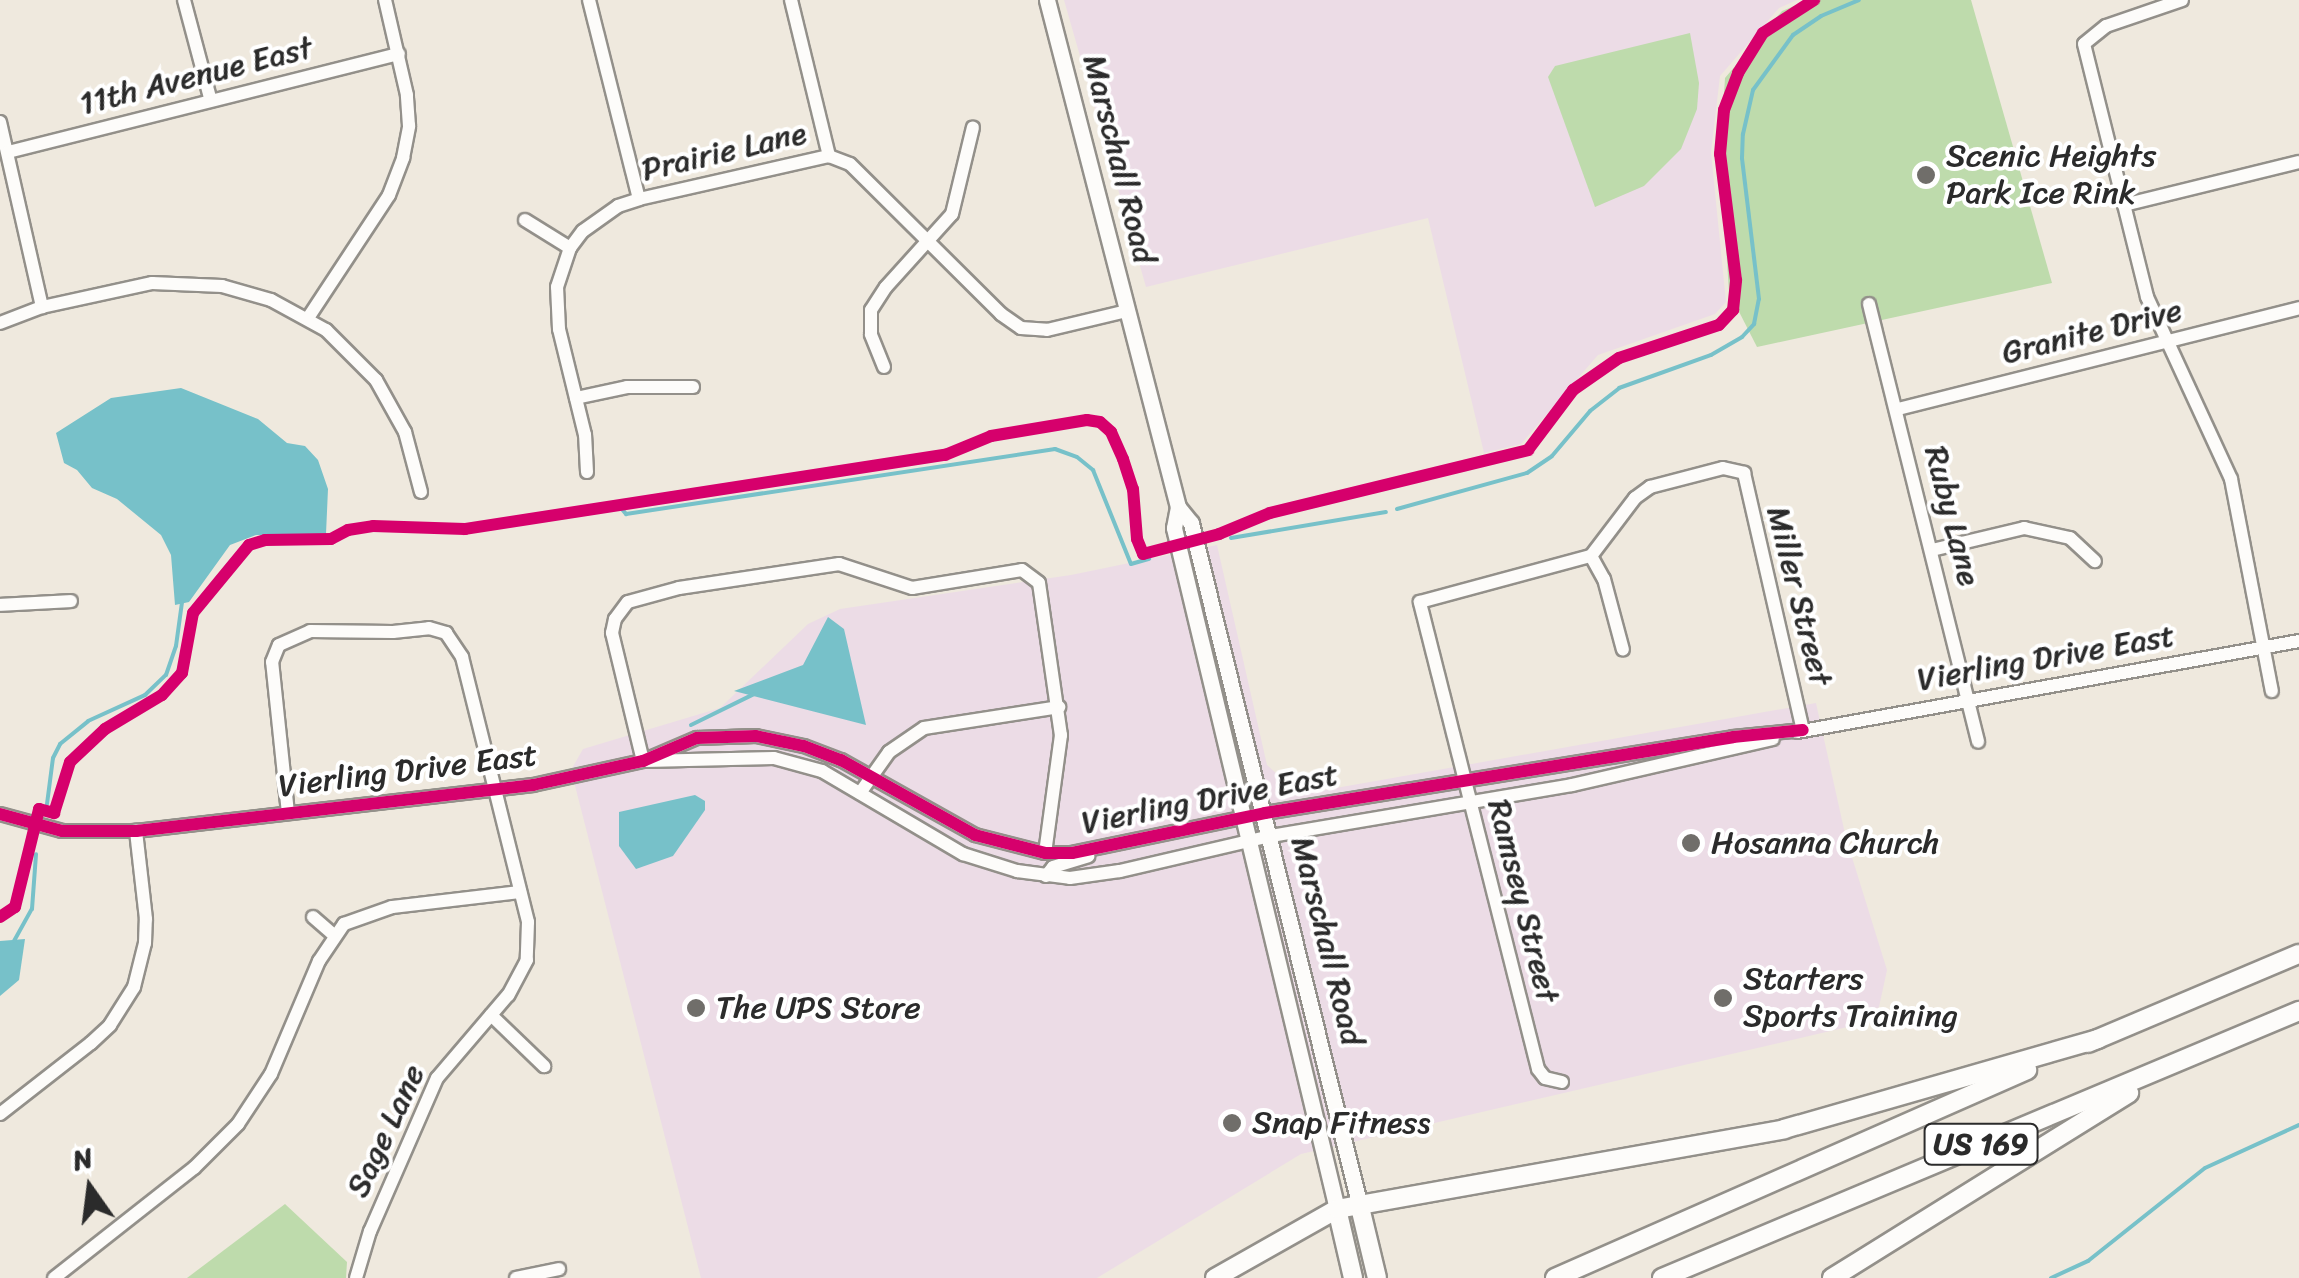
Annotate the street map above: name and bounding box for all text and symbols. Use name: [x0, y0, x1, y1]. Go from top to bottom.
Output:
street label: 11th Avenue East: [75, 28, 317, 124]
street label: Marschall Road: [1074, 51, 1164, 267]
street label: Prairie Lane: [637, 114, 811, 190]
place label: Scenic Heights Park Ice Rink: [1946, 138, 2157, 213]
marker: Scenic Heights Park Ice Rink: [1915, 164, 1937, 186]
street label: Granite Drive: [1998, 291, 2186, 373]
street label: Ruby Lane: [1916, 442, 1988, 590]
street label: Miller Street: [1758, 502, 1840, 690]
street label: Vierling Drive East: [1914, 616, 2178, 700]
street label: Vierling Drive East: [276, 736, 540, 806]
street label: Vierling Drive East: [1078, 755, 1342, 843]
street label: Ramsey Street: [1479, 795, 1567, 1007]
place label: Hosanna Church: [1711, 824, 1939, 862]
marker: Hosanna Church: [1680, 832, 1702, 854]
street label: Marschall Road: [1282, 833, 1372, 1049]
place label: Starters Sports Training: [1743, 961, 1958, 1036]
marker: Starters Sports Training: [1712, 987, 1734, 1009]
place label: The UPS Store: [716, 989, 924, 1027]
marker: The UPS Store: [685, 997, 707, 1019]
street label: Sage Lane: [339, 1059, 433, 1203]
place label: Snap Fitness: [1252, 1104, 1432, 1142]
marker: Snap Fitness: [1221, 1112, 1243, 1134]
road number: US 169: [1924, 1119, 2038, 1169]
text: N: [67, 1132, 98, 1185]
north arrow: [40, 1138, 140, 1238]

